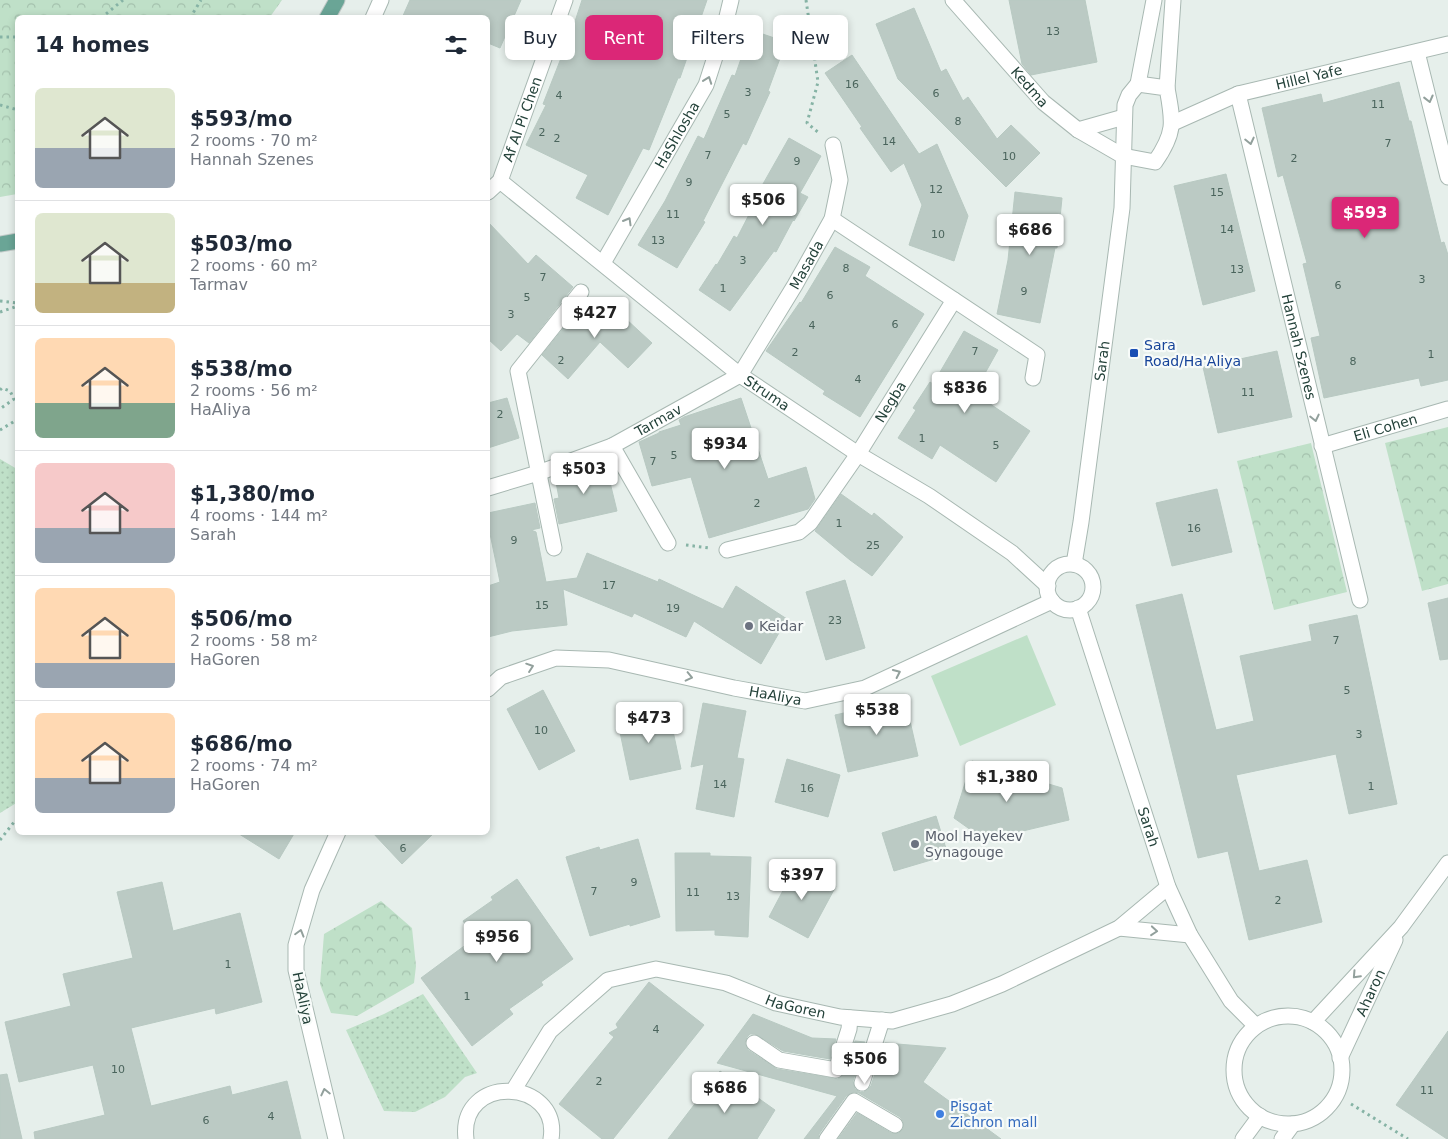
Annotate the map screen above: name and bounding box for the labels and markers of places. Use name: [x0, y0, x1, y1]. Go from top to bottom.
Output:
pin: $506: [733, 184, 793, 226]
pin: $593: [1335, 196, 1395, 239]
pin: $686: [1000, 214, 1060, 256]
pin: $427: [565, 296, 625, 339]
place label: Sara Road/Ha'Aliya: [1144, 337, 1241, 369]
marker: Sara Road/Ha'Aliya: [1128, 347, 1140, 359]
pin: $836: [935, 372, 995, 414]
pin: $934: [695, 428, 755, 470]
pin: $503: [554, 452, 614, 495]
place label: Keidar: [759, 618, 803, 634]
marker: Keidar: [743, 620, 755, 632]
pin: $538: [847, 694, 907, 736]
pin: $473: [619, 702, 679, 744]
pin: $1,380: [966, 760, 1048, 803]
place label: Mool Hayekev Synagouge: [925, 828, 1023, 860]
marker: Mool Hayekev Synagouge: [909, 838, 921, 850]
pin: $397: [772, 858, 832, 901]
pin: $956: [467, 920, 527, 963]
pin: $506: [835, 1042, 895, 1085]
pin: $686: [695, 1072, 755, 1114]
place label: Pisgat Zichron mall: [950, 1098, 1037, 1130]
marker: Pisgat Zichron mall: [934, 1108, 946, 1120]

